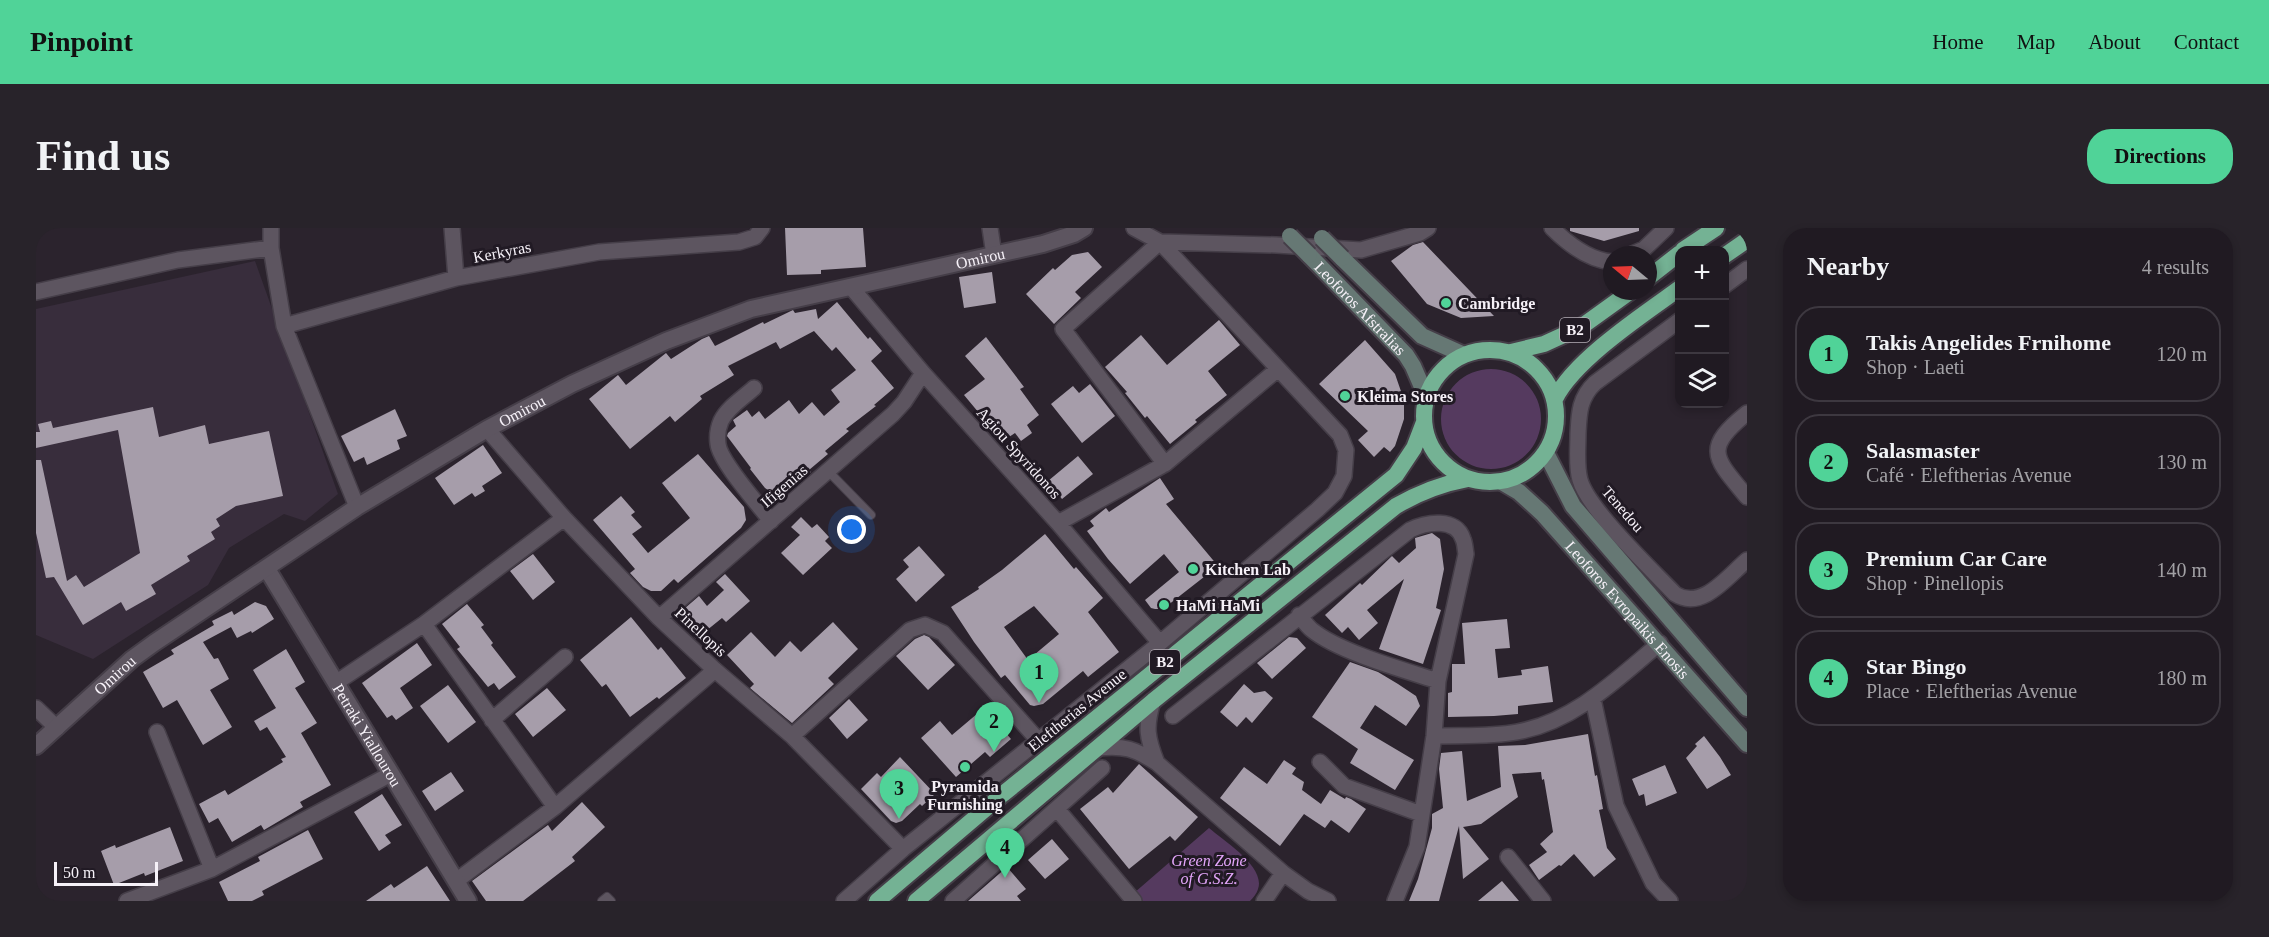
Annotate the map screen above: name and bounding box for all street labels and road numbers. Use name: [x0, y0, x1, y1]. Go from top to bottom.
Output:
street label: Kerkyras: [472, 238, 533, 267]
street label: Omirou: [954, 244, 1006, 272]
street label: Leoforos Afstralias: [1312, 258, 1410, 358]
road number: B2: [1560, 318, 1590, 342]
street label: Omirou: [496, 391, 548, 430]
street label: Agiou Spyridonos: [973, 404, 1064, 503]
street label: Ifigenias: [757, 461, 811, 512]
street label: Tenedou: [1599, 483, 1647, 535]
street label: Leoforos Evropaikis Enosis: [1562, 537, 1693, 682]
street label: Pinellopis: [671, 604, 730, 661]
road number: B2: [1150, 650, 1180, 674]
street label: Omirou: [90, 652, 139, 698]
street label: Eleftherias Avenue: [1025, 665, 1129, 755]
street label: Petraki Yiallourou: [330, 680, 405, 790]

